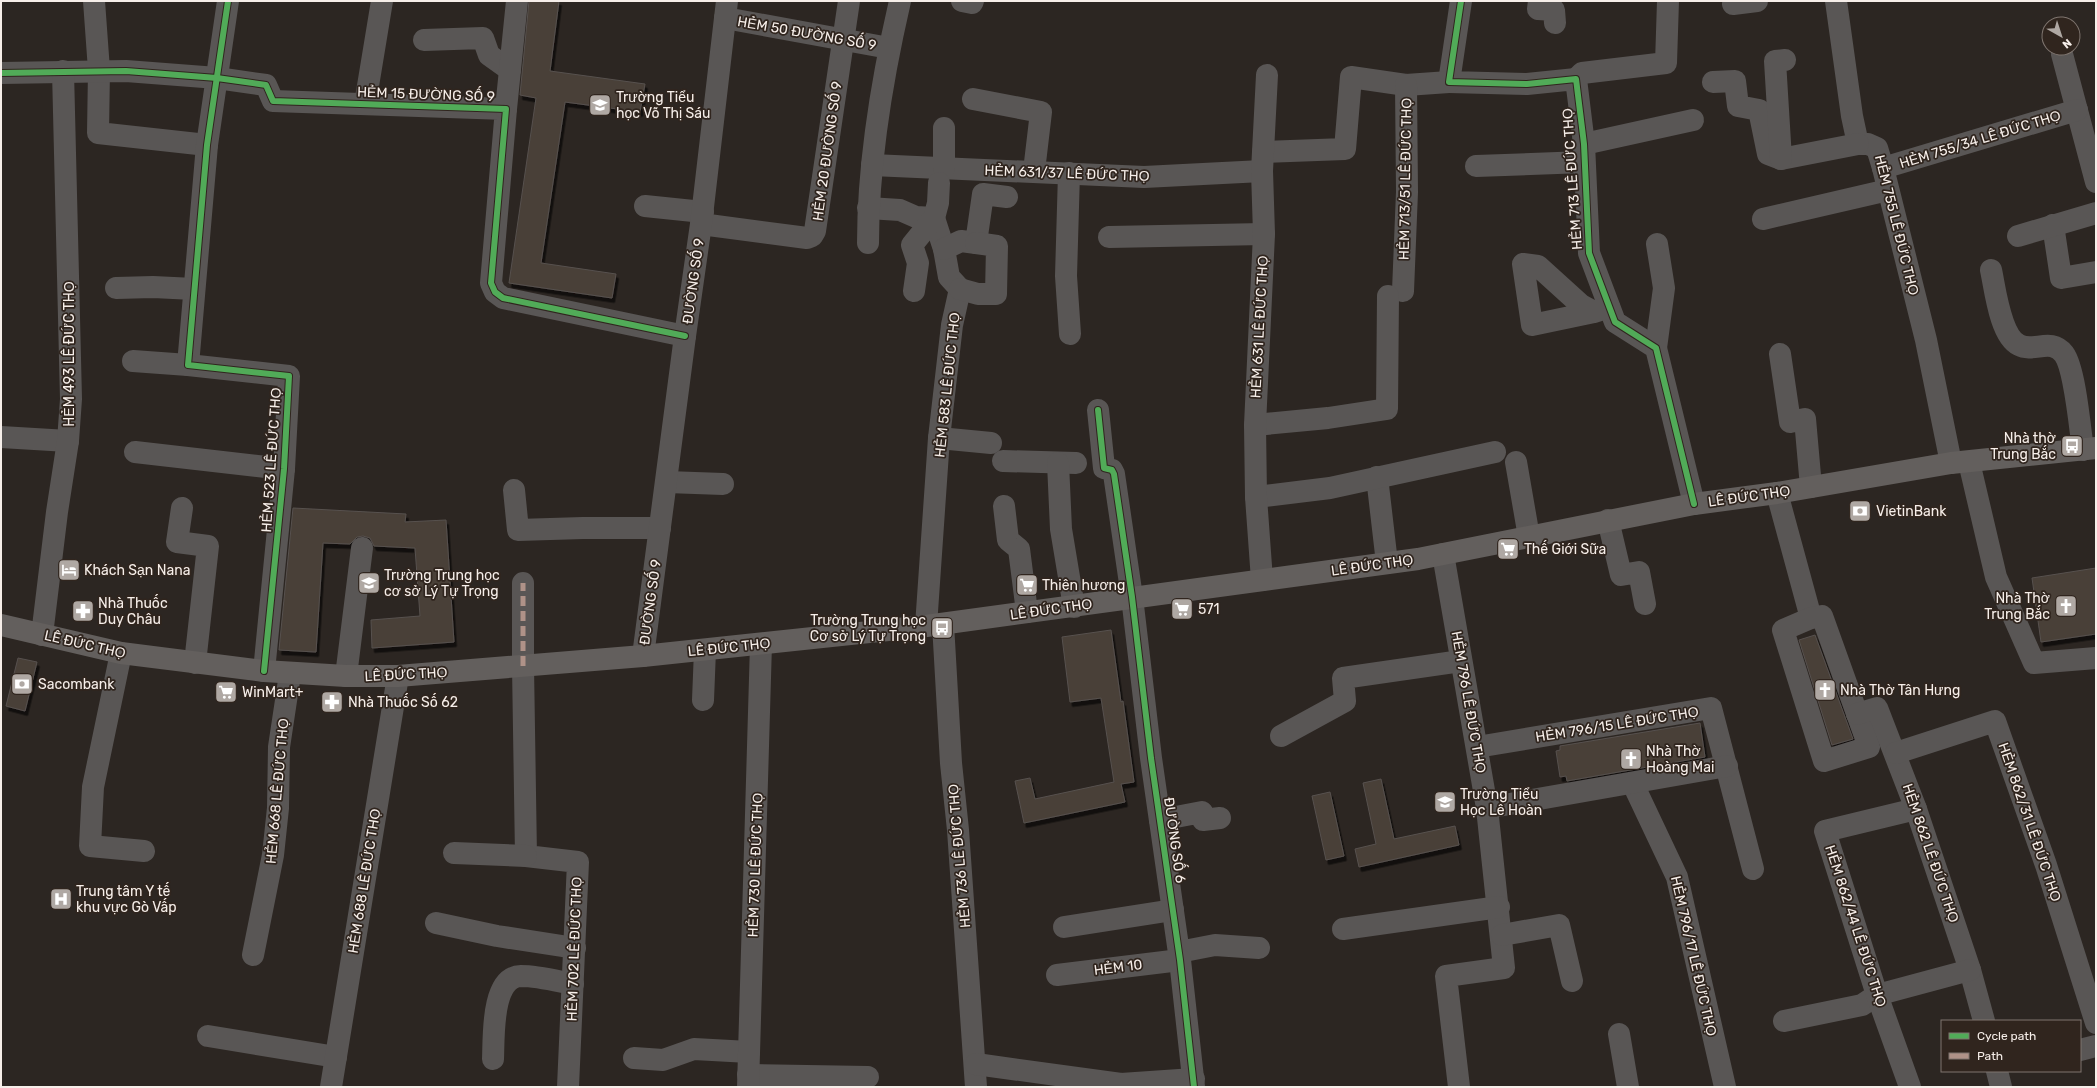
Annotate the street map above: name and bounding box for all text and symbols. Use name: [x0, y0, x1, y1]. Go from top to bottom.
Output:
street label: HẺM 50 ĐƯỜNG SỐ 9: [736, 10, 878, 54]
north arrow: [2041, 16, 2081, 56]
text: N: [2060, 36, 2074, 51]
street label: HẺM 20 ĐƯỜNG SỐ 9: [807, 80, 846, 222]
street label: HẺM 15 ĐƯỜNG SỐ 9: [357, 81, 495, 105]
place label: Trường Tiểu học Võ Thị Sáu: [616, 89, 710, 122]
school or university icon: Trường Tiểu học Võ Thị Sáu: [587, 92, 613, 118]
street label: HẺM 713/51 LÊ ĐỨC THỌ: [1395, 97, 1415, 260]
street label: HẺM 755/34 LÊ ĐỨC THỌ: [1897, 106, 2063, 172]
street label: HẺM 713 LÊ ĐỨC THỌ: [1558, 108, 1586, 250]
street label: HẺM 755 LÊ ĐỨC THỌ: [1871, 153, 1923, 297]
street label: HẺM 631/37 LÊ ĐỨC THỌ: [984, 161, 1150, 185]
street label: ĐƯỜNG SỐ 9: [676, 237, 708, 325]
street label: HẺM 631 LÊ ĐỨC THỌ: [1246, 255, 1272, 399]
street label: HẺM 493 LÊ ĐỨC THỌ: [60, 281, 78, 427]
street label: HẺM 583 LÊ ĐỨC THỌ: [930, 311, 964, 458]
street label: HẺM 523 LÊ ĐỨC THỌ: [257, 387, 285, 533]
place label: Nhà thờ Trung Bắc: [1990, 430, 2056, 463]
bus stop icon: Nhà thờ Trung Bắc: [2059, 433, 2085, 459]
street label: LÊ ĐỨC THỌ: [1707, 481, 1791, 511]
bank icon: VietinBank: [1847, 498, 1873, 524]
place label: VietinBank: [1876, 503, 1947, 520]
supermarket icon: Thế Giới Sữa: [1495, 536, 1521, 562]
place label: Thế Giới Sữa: [1524, 540, 1606, 558]
street label: LÊ ĐỨC THỌ: [1330, 550, 1414, 580]
hotel icon: Khách Sạn Nana: [56, 557, 82, 583]
street label: ĐƯỜNG SỐ 9: [633, 558, 665, 646]
place label: Khách Sạn Nana: [84, 562, 190, 579]
place label: Trường Trung học cơ sở Lý Tự Trọng: [384, 567, 500, 600]
school or university icon: Trường Trung học cơ sở Lý Tự Trọng: [356, 570, 382, 596]
supermarket icon: Thiên hương: [1014, 572, 1040, 598]
place label: Thiên hương: [1042, 577, 1125, 594]
place label: Nhà Thờ Trung Bắc: [1984, 590, 2050, 623]
church icon: Nhà Thờ Trung Bắc: [2053, 593, 2079, 619]
place label: Nhà Thuốc Duy Châu: [98, 594, 168, 628]
street label: LÊ ĐỨC THỌ: [1009, 594, 1093, 624]
supermarket icon: 571: [1169, 596, 1195, 622]
pharmacy icon: Nhà Thuốc Duy Châu: [70, 598, 96, 624]
place label: 571: [1198, 601, 1220, 618]
place label: Trường Trung học Cơ sở Lý Tự Trọng: [810, 612, 926, 645]
bus stop icon: Trường Trung học Cơ sở Lý Tự Trọng: [929, 615, 955, 641]
street label: LÊ ĐỨC THỌ: [43, 626, 128, 662]
street label: HẺM 796 LÊ ĐỨC THỌ: [1448, 630, 1490, 775]
street label: LÊ ĐỨC THỌ: [687, 634, 771, 660]
street label: LÊ ĐỨC THỌ: [364, 663, 448, 685]
bank icon: Sacombank: [9, 671, 35, 697]
place label: Sacombank: [38, 676, 115, 693]
church icon: Nhà Thờ Tân Hưng: [1812, 677, 1838, 703]
supermarket icon: WinMart+: [213, 679, 239, 705]
place label: Nhà Thờ Tân Hưng: [1840, 682, 1960, 699]
place label: WinMart+: [242, 684, 304, 701]
pharmacy icon: Nhà Thuốc Số 62: [319, 689, 345, 715]
place label: Nhà Thuốc Số 62: [348, 693, 458, 711]
street label: HẺM 796/15 LÊ ĐỨC THỌ: [1534, 702, 1700, 746]
street label: HẺM 668 LÊ ĐỨC THỌ: [262, 717, 292, 865]
street label: HẺM 862/31 LÊ ĐỨC THỌ: [1994, 740, 2066, 904]
place label: Nhà Thờ Hoàng Mai: [1646, 743, 1714, 776]
church icon: Nhà Thờ Hoàng Mai: [1618, 746, 1644, 772]
street label: HẺM 862 LÊ ĐỨC THỌ: [1899, 781, 1963, 925]
street label: HẺM 736 LÊ ĐỨC THỌ: [944, 783, 974, 929]
place label: Trường Tiểu Học Lê Hoàn: [1460, 786, 1542, 819]
school or university icon: Trường Tiểu Học Lê Hoàn: [1432, 789, 1458, 815]
street label: HẺM 730 LÊ ĐỨC THỌ: [743, 792, 767, 938]
street label: ĐƯỜNG SỐ 6: [1160, 796, 1192, 884]
street label: HẺM 688 LÊ ĐỨC THỌ: [344, 807, 384, 955]
street label: HẺM 862/44 LÊ ĐỨC THỌ: [1821, 843, 1891, 1009]
street label: HẺM 796/17 LÊ ĐỨC THỌ: [1667, 874, 1721, 1038]
street label: HẺM 702 LÊ ĐỨC THỌ: [562, 876, 586, 1022]
place label: Trung tâm Y tế khu vực Gò Vấp: [76, 882, 177, 916]
hospital icon: Trung tâm Y tế khu vực Gò Vấp: [48, 886, 74, 912]
street label: HẺM 10: [1093, 956, 1143, 979]
legend: [1941, 1020, 2081, 1072]
text: Cycle path: [1977, 1029, 2036, 1043]
text: Path: [1977, 1049, 2003, 1063]

